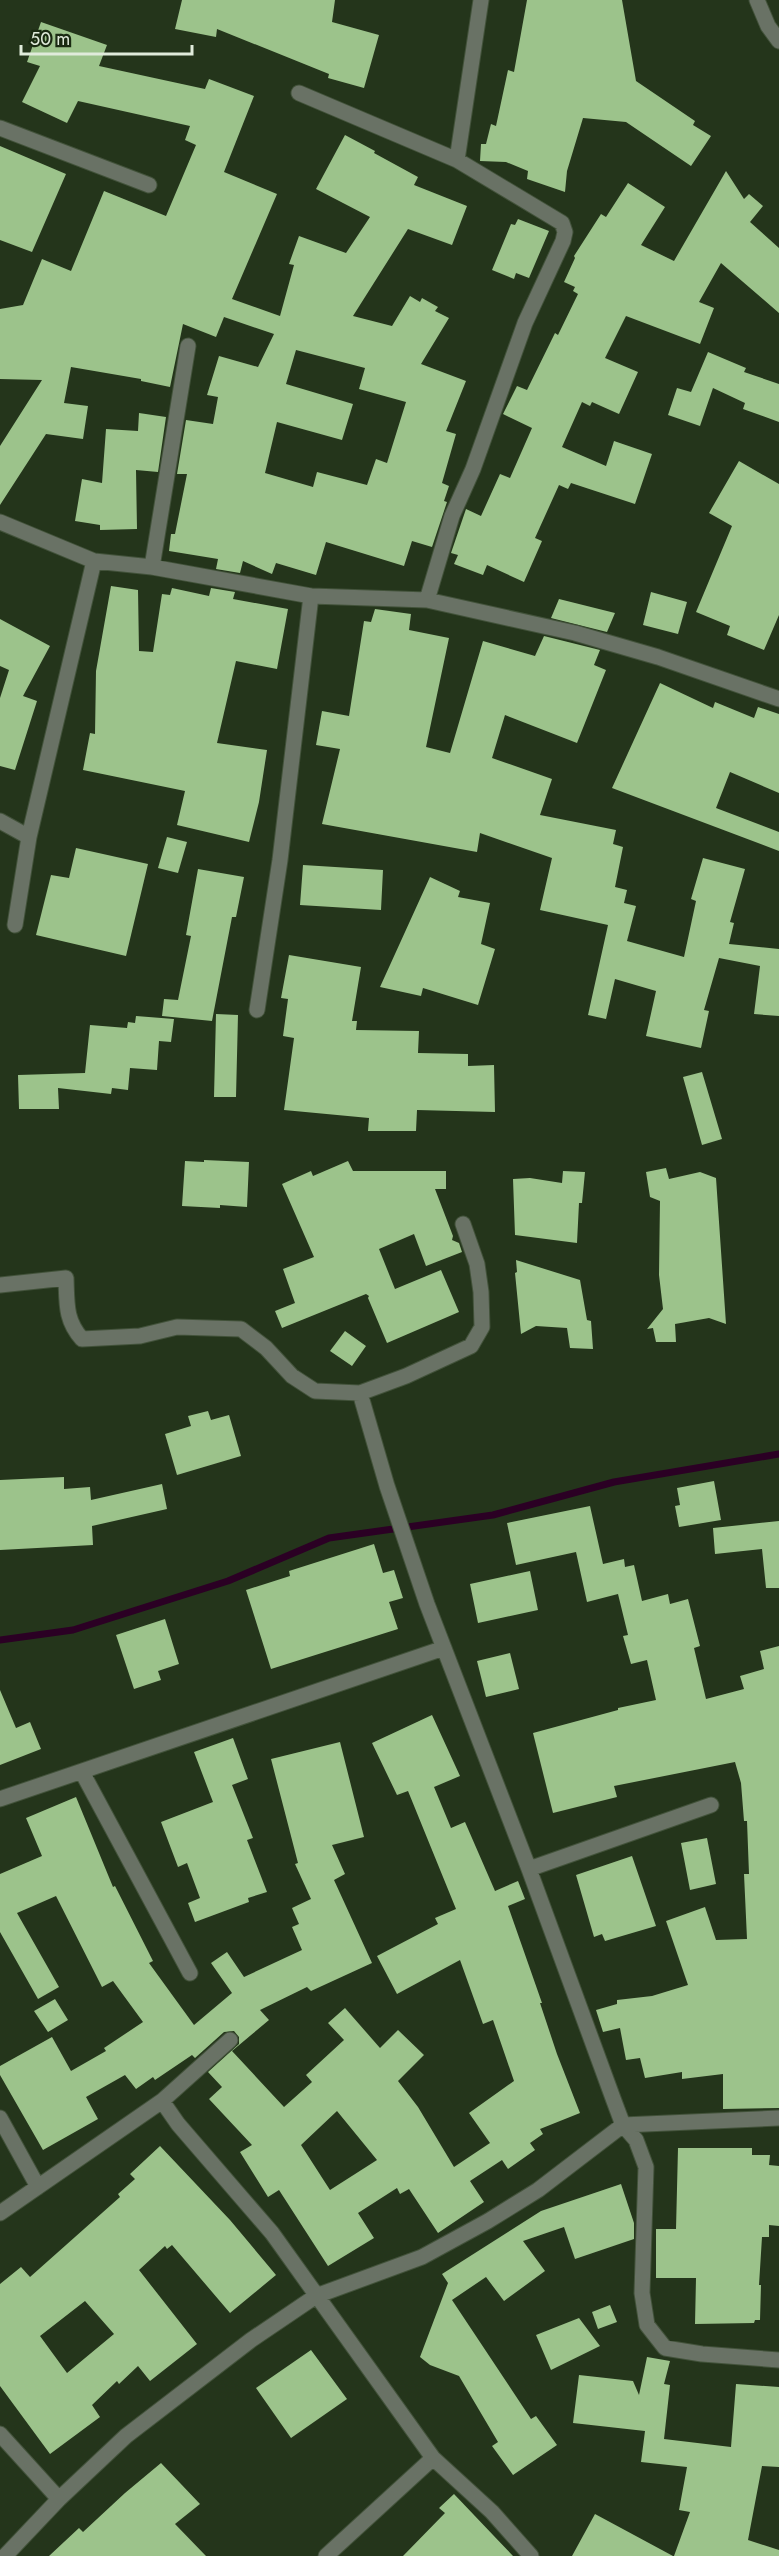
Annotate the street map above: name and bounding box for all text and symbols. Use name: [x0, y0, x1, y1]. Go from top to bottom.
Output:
scale bar: [21, 18, 192, 56]
text: 50 m: [30, 26, 70, 52]

